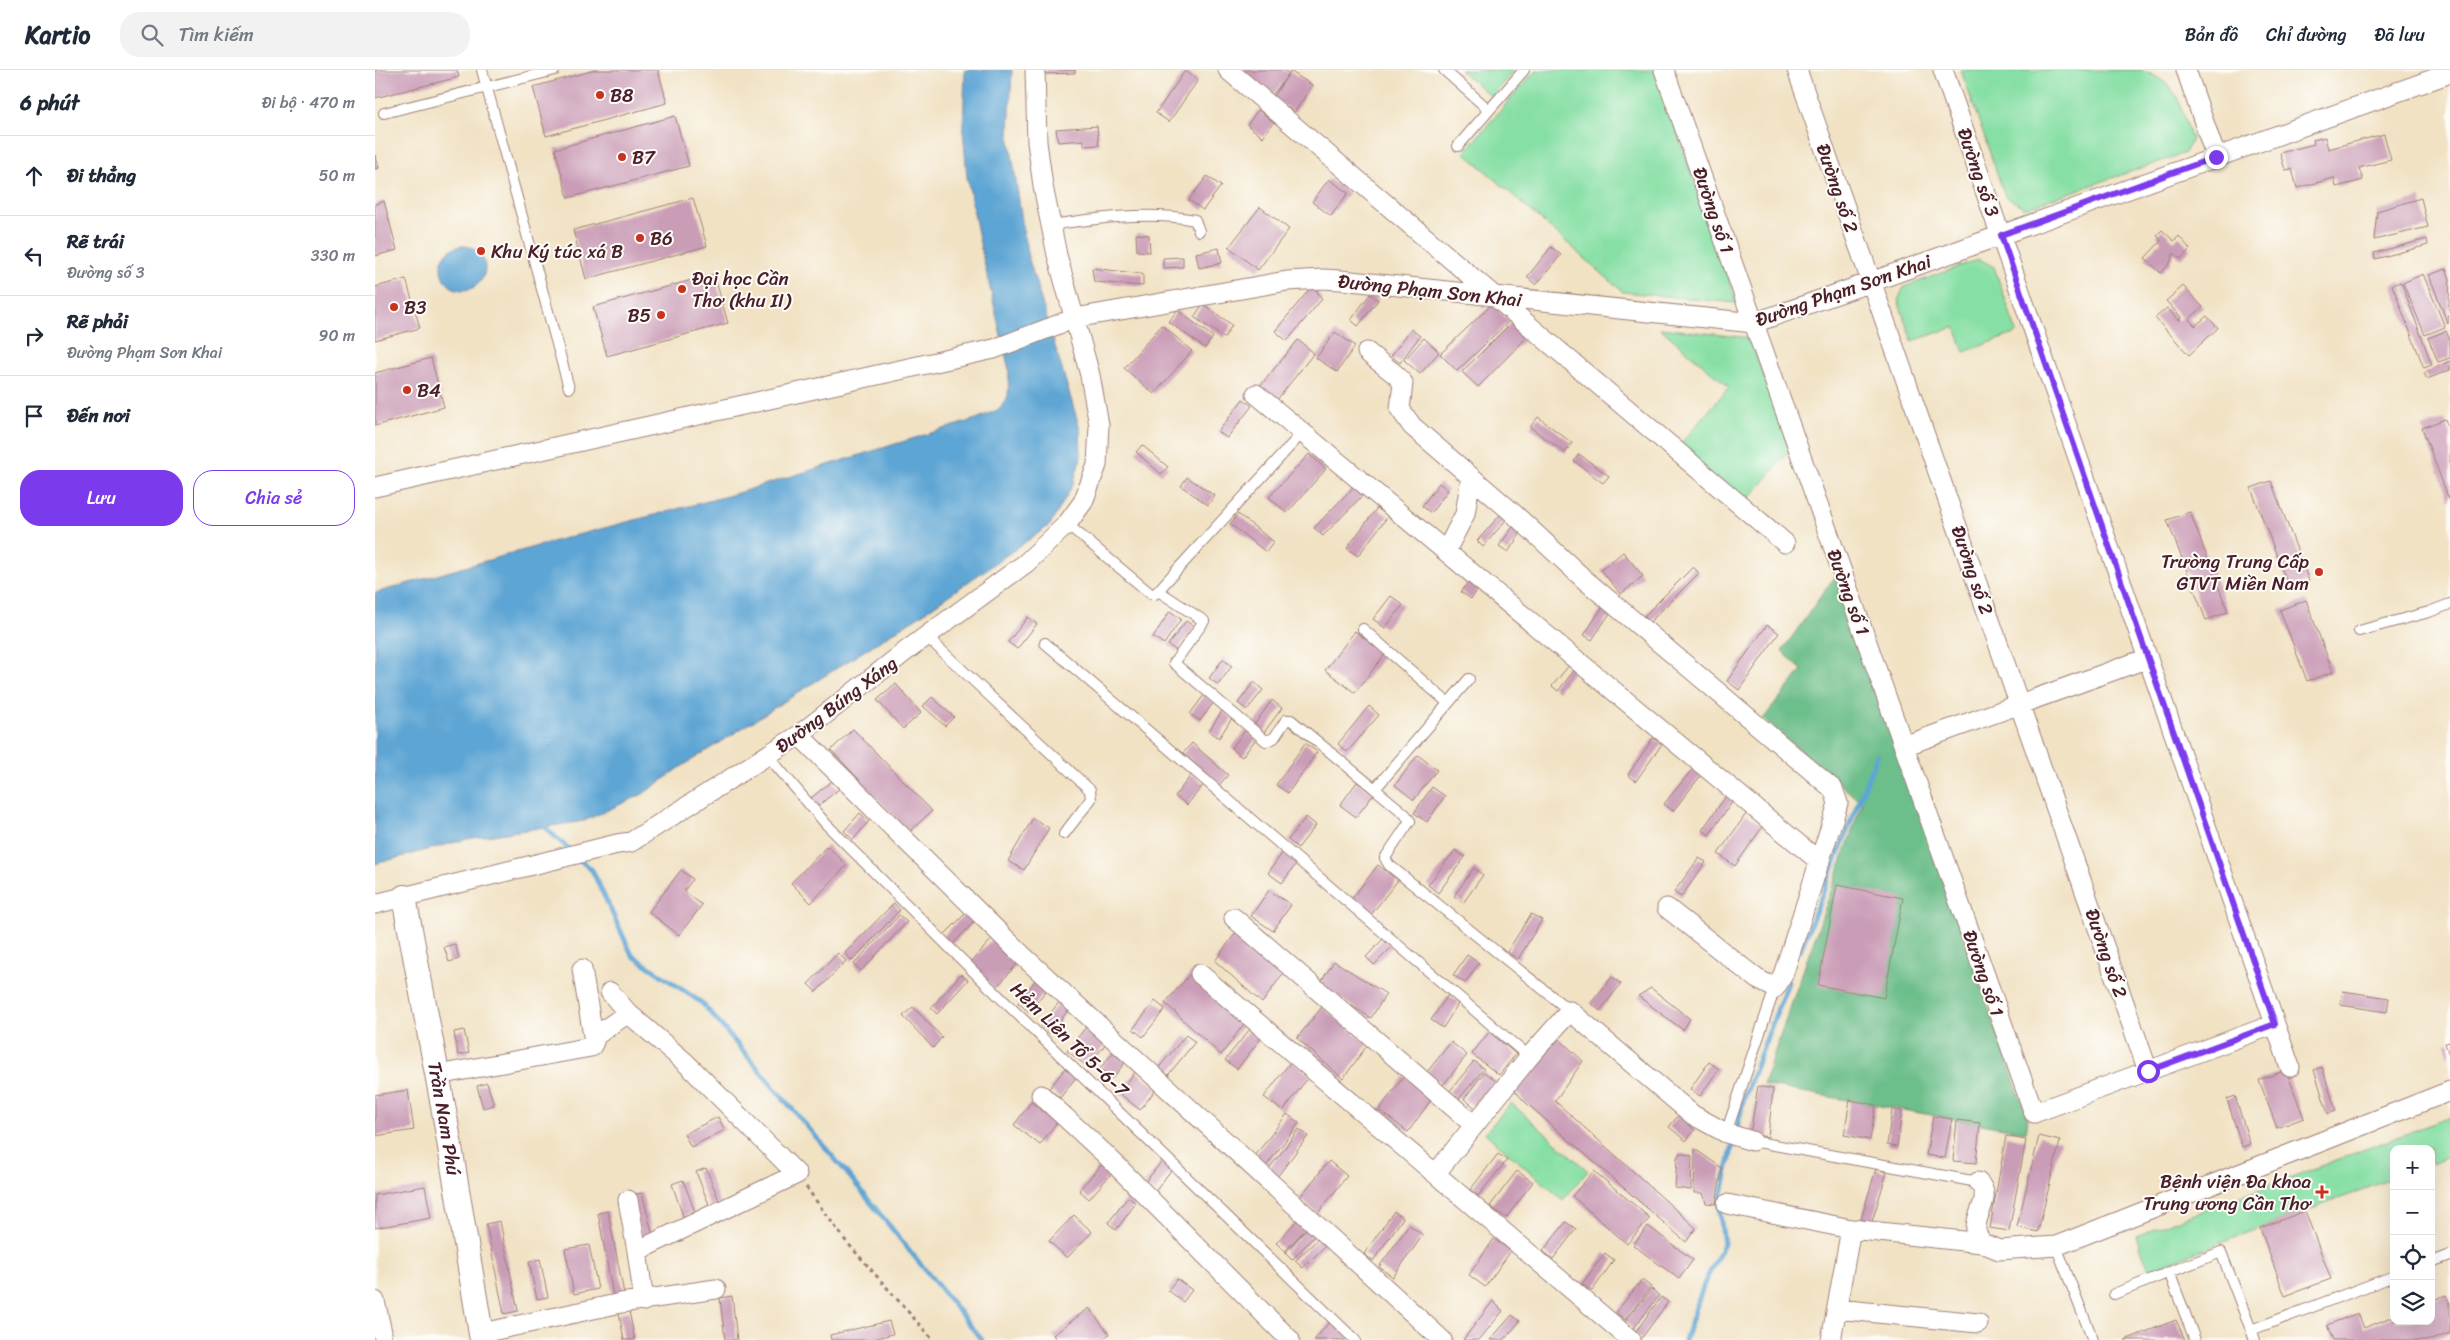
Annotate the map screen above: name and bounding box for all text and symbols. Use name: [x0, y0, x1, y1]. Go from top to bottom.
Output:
search box: [120, 12, 470, 57]
text: Kartio: [25, 14, 90, 56]
text: Tìm kiếm: [178, 18, 254, 51]
text: Bản đồ: [2185, 19, 2238, 51]
text: Chỉ đường: [2266, 19, 2347, 51]
text: Đã lưu: [2375, 19, 2425, 51]
icon: search: [138, 21, 166, 49]
place label: B8: [610, 79, 634, 112]
text: 6 phút: [20, 84, 79, 122]
text: Đi bộ · 470 m: [262, 88, 355, 117]
marker: B8: [594, 89, 606, 101]
street label: Đường số 3: [1948, 123, 2009, 222]
street label: Đường số 2: [1807, 139, 1868, 237]
place label: B7: [632, 141, 656, 174]
route end: [2205, 146, 2228, 169]
marker: B7: [616, 151, 628, 163]
text: Đi thẳng: [67, 159, 136, 192]
text: 50 m: [319, 161, 355, 190]
icon: ahead: [20, 162, 48, 190]
street label: Đường số 1: [1683, 162, 1744, 258]
place label: B6: [650, 222, 673, 255]
text: Rẽ trái: [67, 225, 124, 258]
marker: B6: [634, 232, 646, 244]
place label: Khu Ký túc xá B: [491, 235, 623, 268]
text: 330 m: [311, 241, 355, 270]
icon: left: [20, 242, 48, 270]
marker: Khu Ký túc xá B: [475, 245, 487, 257]
street label: Đường Phạm Sơn Khai: [1751, 245, 1936, 336]
text: Đường số 3: [67, 258, 144, 287]
place label: Đại học Cần Thơ (khu II): [692, 262, 792, 317]
street label: Đường Phạm Sơn Khai: [1337, 264, 1524, 317]
marker: Đại học Cần Thơ (khu II): [676, 283, 688, 295]
place label: B3: [404, 291, 427, 324]
place label: B5: [627, 299, 651, 332]
marker: B3: [388, 301, 400, 313]
text: Rẽ phải: [67, 305, 128, 338]
marker: B5: [655, 309, 667, 321]
text: 90 m: [319, 321, 355, 350]
icon: right: [20, 322, 48, 350]
text: Đường Phạm Sơn Khai: [67, 338, 222, 367]
place label: B4: [417, 374, 441, 407]
marker: B4: [401, 384, 413, 396]
text: Đến nơi: [67, 399, 130, 432]
icon: arrive: [20, 402, 48, 430]
button: Lưu: [20, 470, 183, 526]
button: Chia sẻ: [193, 470, 355, 526]
street label: Đường số 2: [1942, 521, 2003, 619]
street label: Đường số 1: [1818, 544, 1879, 640]
place label: Trường Trung Cấp GTVT Miền Nam: [2161, 545, 2309, 600]
marker: Trường Trung Cấp GTVT Miền Nam: [2313, 566, 2325, 578]
street label: Đường Búng Xáng: [768, 647, 905, 762]
street label: Đường số 2: [2076, 904, 2137, 1002]
street label: Đường số 1: [1953, 925, 2014, 1021]
street label: Hẻm Liên Tổ 5-6-7: [1002, 973, 1138, 1106]
street label: Trần Nam Phú: [418, 1059, 471, 1178]
route start: [2137, 1060, 2160, 1083]
map controls: [2390, 1145, 2435, 1325]
button: +: [2390, 1145, 2435, 1190]
place label: Bệnh viện Đa khoa Trung ương Cần Thơ: [2143, 1165, 2313, 1220]
marker: Bệnh viện Đa khoa Trung ương Cần Thơ: [2315, 1185, 2329, 1199]
button: −: [2390, 1190, 2435, 1235]
button: locate: [2390, 1235, 2435, 1280]
button: layers: [2390, 1280, 2435, 1325]

